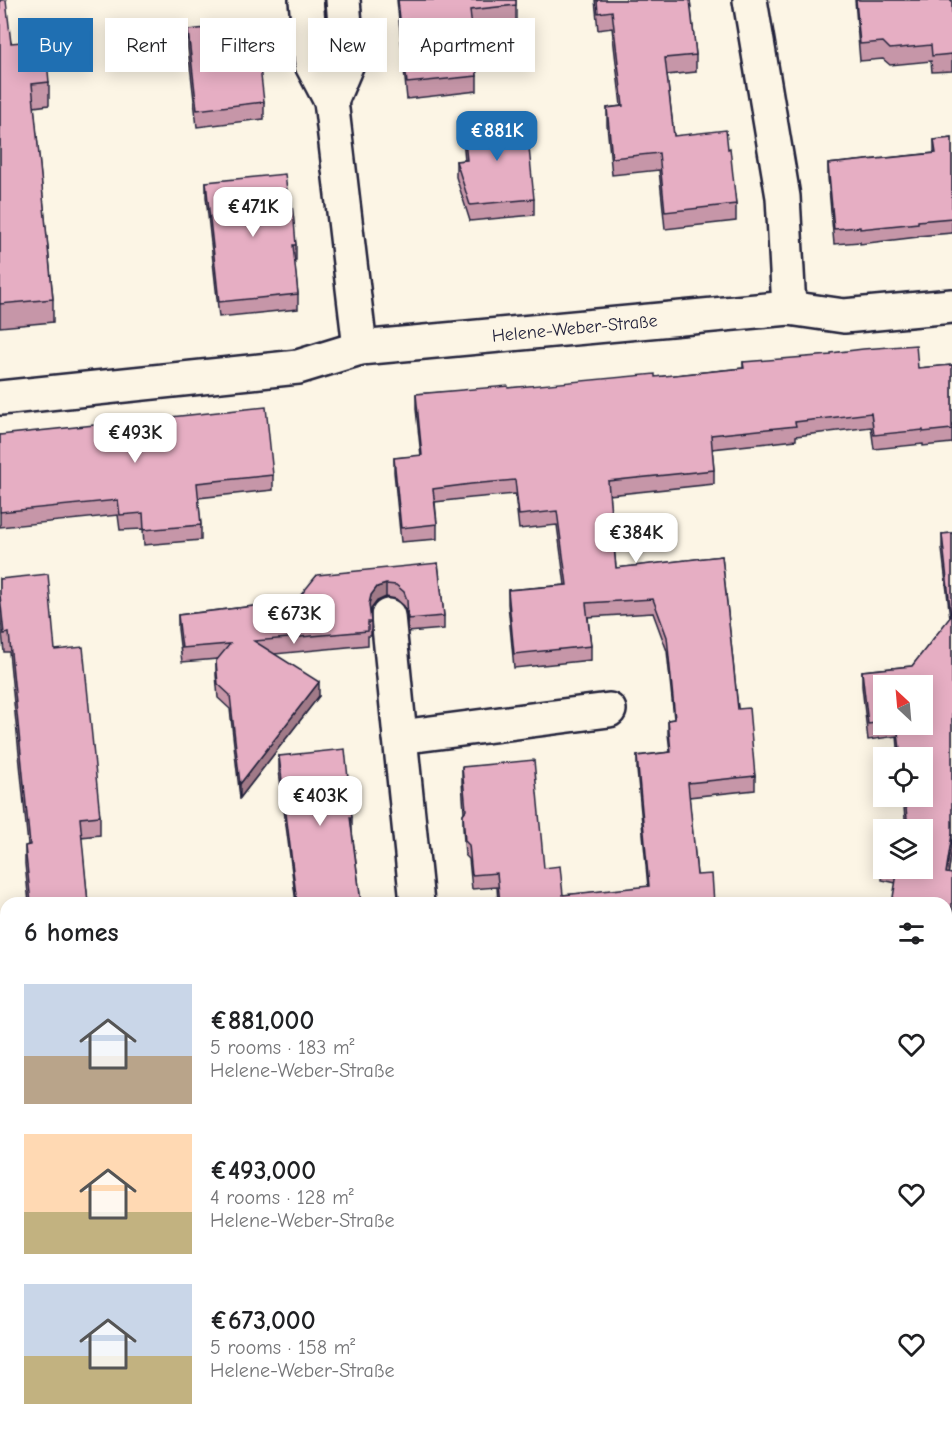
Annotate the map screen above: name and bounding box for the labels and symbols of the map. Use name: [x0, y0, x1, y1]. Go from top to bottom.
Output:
pin: €881K: [455, 111, 539, 162]
pin: €471K: [211, 187, 295, 238]
street label: Helene-Weber-Straße: [491, 310, 658, 346]
pin: €493K: [93, 413, 177, 464]
pin: €384K: [594, 513, 678, 564]
pin: €673K: [252, 594, 336, 645]
north arrow: [873, 675, 933, 735]
pin: €403K: [278, 776, 362, 827]

